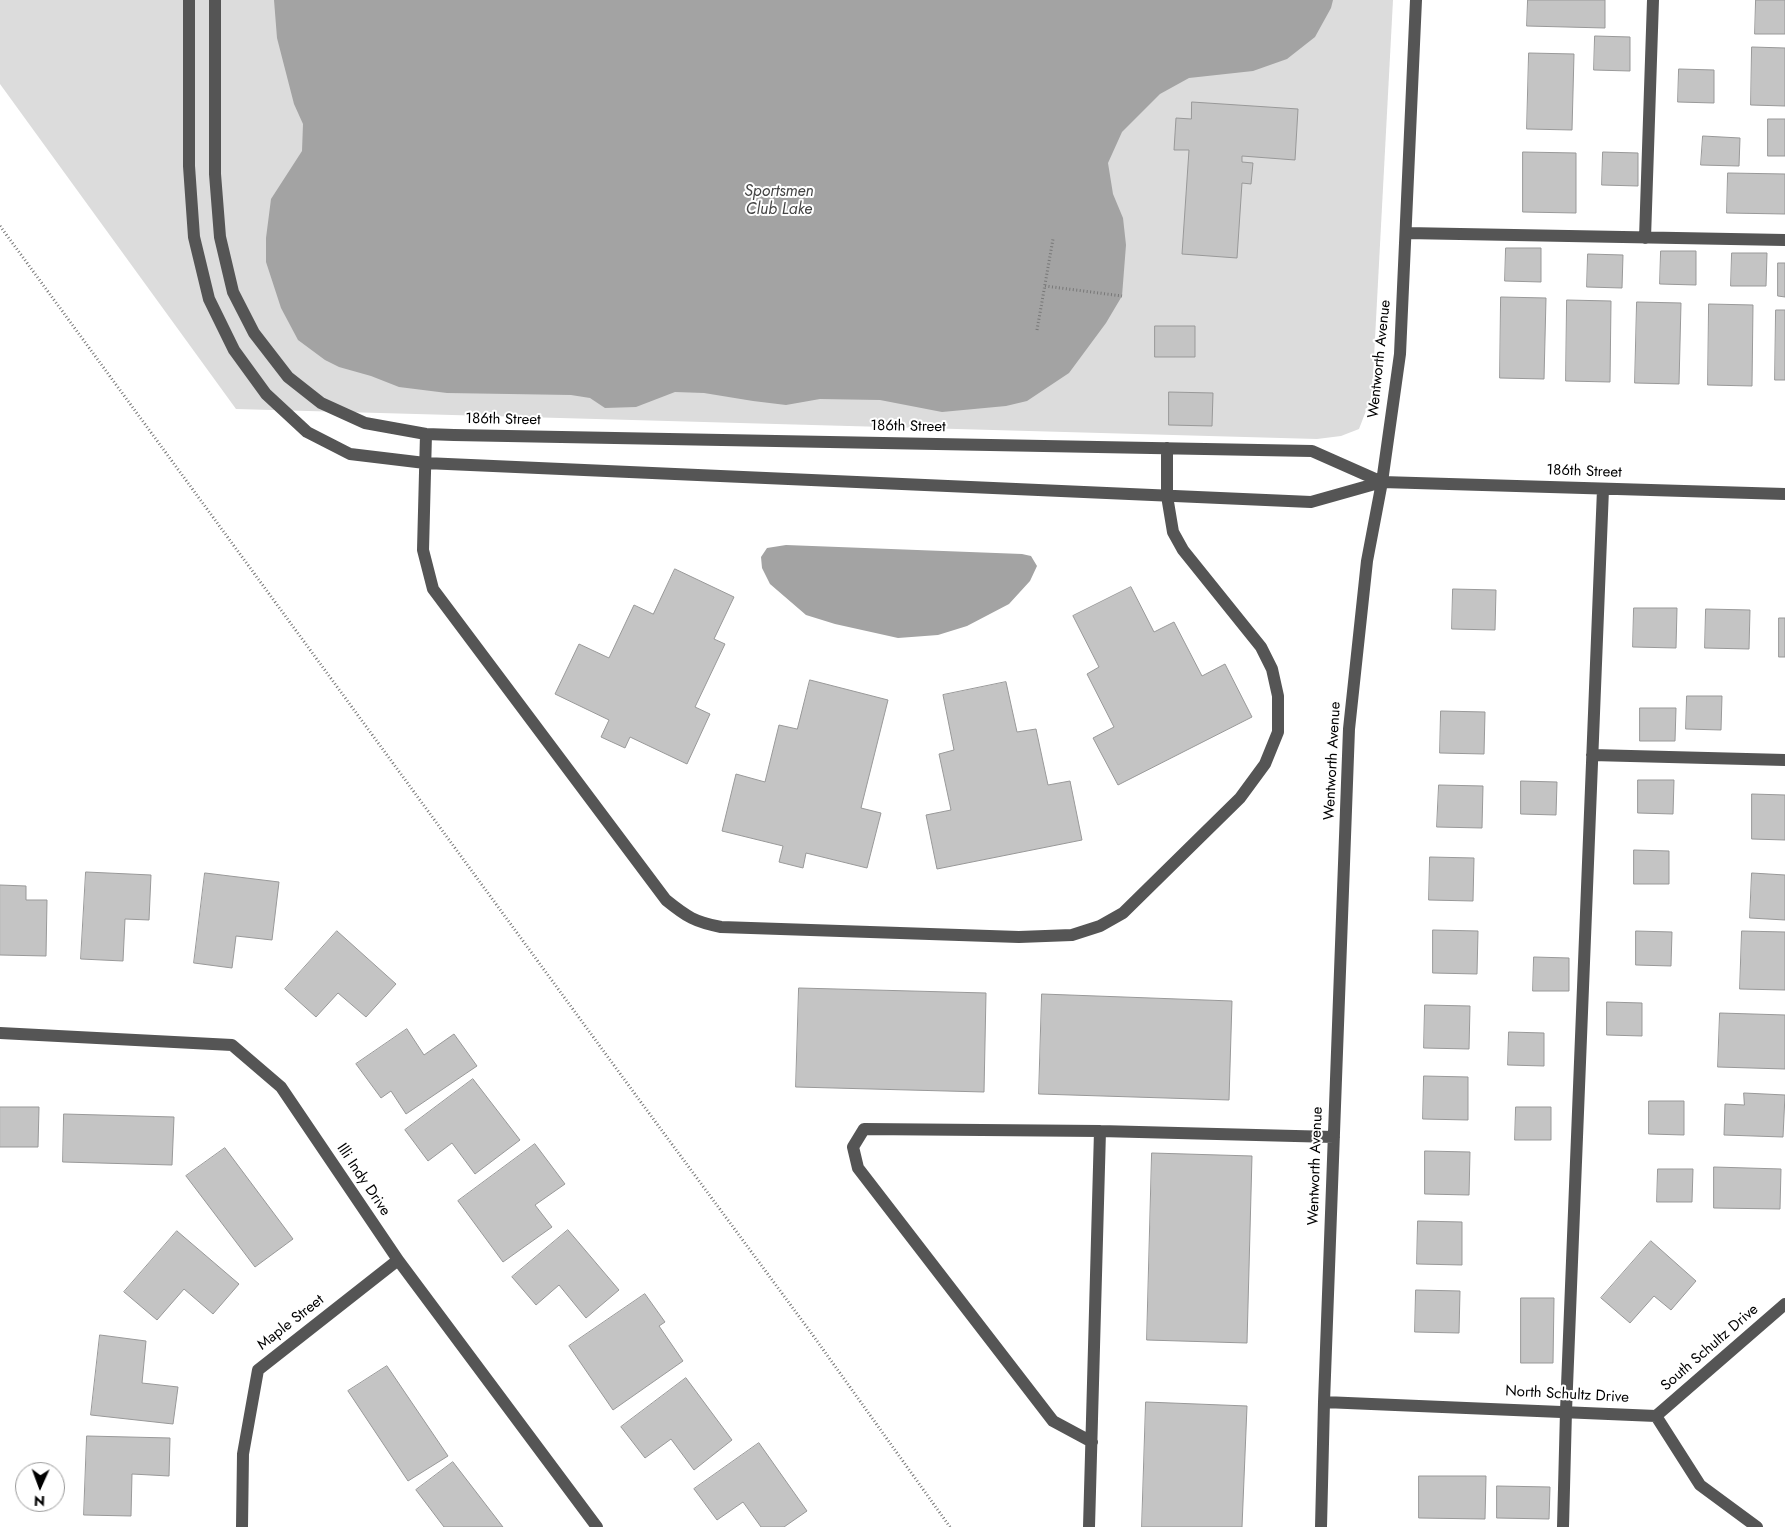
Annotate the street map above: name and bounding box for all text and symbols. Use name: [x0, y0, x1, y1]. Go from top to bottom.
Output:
water label: Sportsmen Club Lake: [744, 182, 814, 220]
street label: Wentworth Avenue: [1365, 299, 1395, 419]
street label: 186th Street: [465, 410, 541, 430]
street label: 186th Street: [870, 417, 946, 437]
street label: 186th Street: [1546, 462, 1622, 482]
street label: Wentworth Avenue: [1321, 701, 1345, 821]
street label: Wentworth Avenue: [1305, 1106, 1327, 1226]
street label: Illi Indy Drive: [332, 1140, 394, 1220]
street label: Maple Street: [254, 1291, 328, 1355]
street label: South Schultz Drive: [1658, 1301, 1762, 1395]
street label: North Schultz Drive: [1505, 1383, 1629, 1407]
north arrow: [15, 1462, 65, 1512]
text: N: [34, 1491, 45, 1511]

